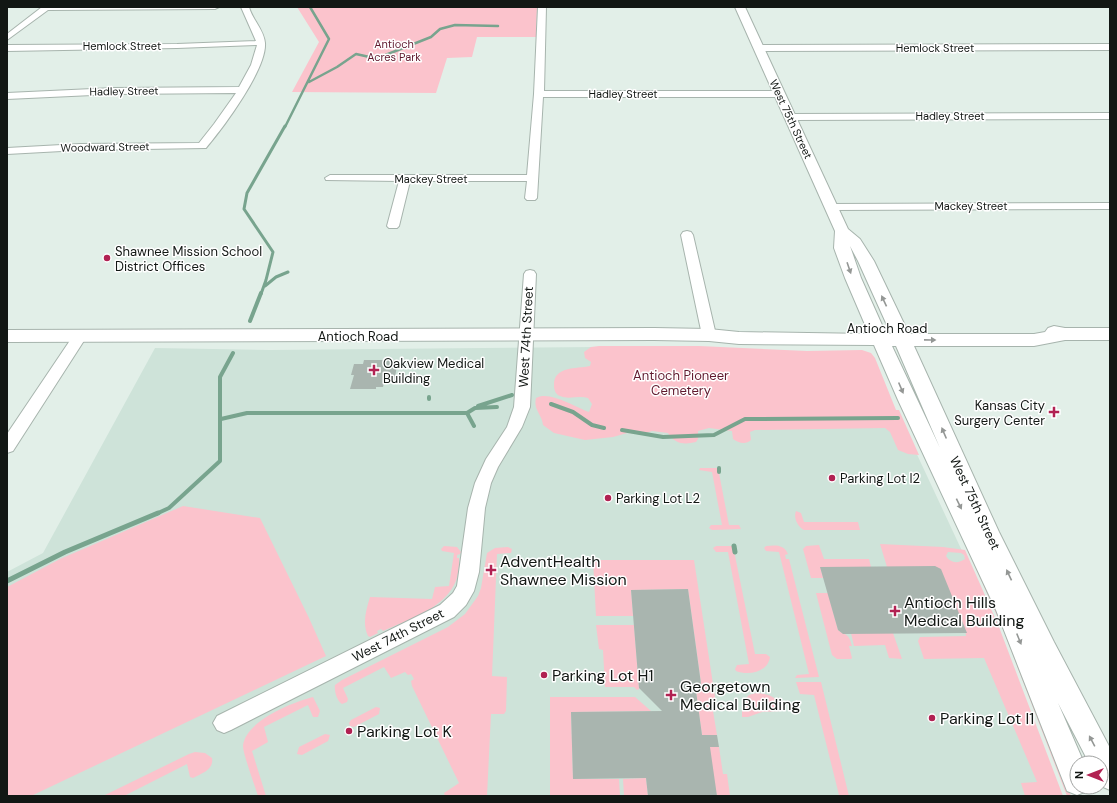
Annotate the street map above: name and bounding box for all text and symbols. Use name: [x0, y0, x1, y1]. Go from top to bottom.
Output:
park label: Antioch Acres Park: [367, 37, 421, 64]
street label: Hemlock Street: [83, 39, 161, 53]
street label: Hemlock Street: [896, 41, 974, 55]
street label: West 75th Street: [767, 77, 815, 161]
street label: Hadley Street: [89, 83, 159, 99]
street label: Hadley Street: [588, 87, 658, 101]
street label: Hadley Street: [915, 109, 985, 123]
street label: Woodward Street: [60, 139, 150, 155]
street label: Mackey Street: [395, 172, 467, 186]
street label: Mackey Street: [935, 199, 1007, 213]
place label: Shawnee Mission School District Offices: [115, 243, 262, 275]
marker: Shawnee Mission School District Offices: [102, 253, 112, 263]
one-way arrow: [847, 263, 853, 275]
street label: West 74th Street: [515, 286, 537, 388]
one-way arrow: [881, 296, 887, 307]
street label: Antioch Road: [847, 320, 927, 337]
street label: Antioch Road: [318, 328, 398, 345]
one-way arrow: [924, 337, 937, 343]
place label: Oakview Medical Building: [383, 355, 484, 387]
marker: Oakview Medical Building: [368, 364, 380, 376]
park label: Antioch Pioneer Cemetery: [633, 367, 729, 399]
one-way arrow: [899, 382, 905, 394]
place label: Kansas City Surgery Center: [954, 397, 1045, 429]
marker: Kansas City Surgery Center: [1048, 406, 1060, 418]
one-way arrow: [940, 426, 946, 438]
street label: West 75th Street: [946, 453, 1004, 553]
place label: Parking Lot I2: [840, 470, 920, 487]
marker: Parking Lot I2: [827, 473, 837, 483]
place label: Parking Lot L2: [616, 490, 700, 507]
marker: Parking Lot L2: [603, 493, 613, 503]
one-way arrow: [955, 499, 962, 510]
place label: AdventHealth Shawnee Mission: [500, 551, 627, 590]
marker: AdventHealth Shawnee Mission: [485, 564, 497, 576]
one-way arrow: [1006, 569, 1012, 581]
place label: Antioch Hills Medical Building: [904, 592, 1024, 631]
street label: West 74th Street: [349, 604, 447, 666]
marker: Antioch Hills Medical Building: [889, 605, 901, 617]
one-way arrow: [1017, 634, 1023, 646]
place label: Parking Lot H1: [552, 665, 654, 686]
marker: Parking Lot H1: [539, 670, 549, 680]
place label: Georgetown Medical Building: [680, 676, 800, 715]
marker: Georgetown Medical Building: [665, 689, 677, 701]
place label: Parking Lot I1: [940, 708, 1034, 729]
marker: Parking Lot I1: [927, 713, 937, 723]
place label: Parking Lot K: [357, 721, 452, 742]
marker: Parking Lot K: [344, 726, 354, 736]
one-way arrow: [1089, 735, 1095, 747]
north arrow: [1069, 755, 1109, 795]
text: N: [1072, 771, 1086, 779]

